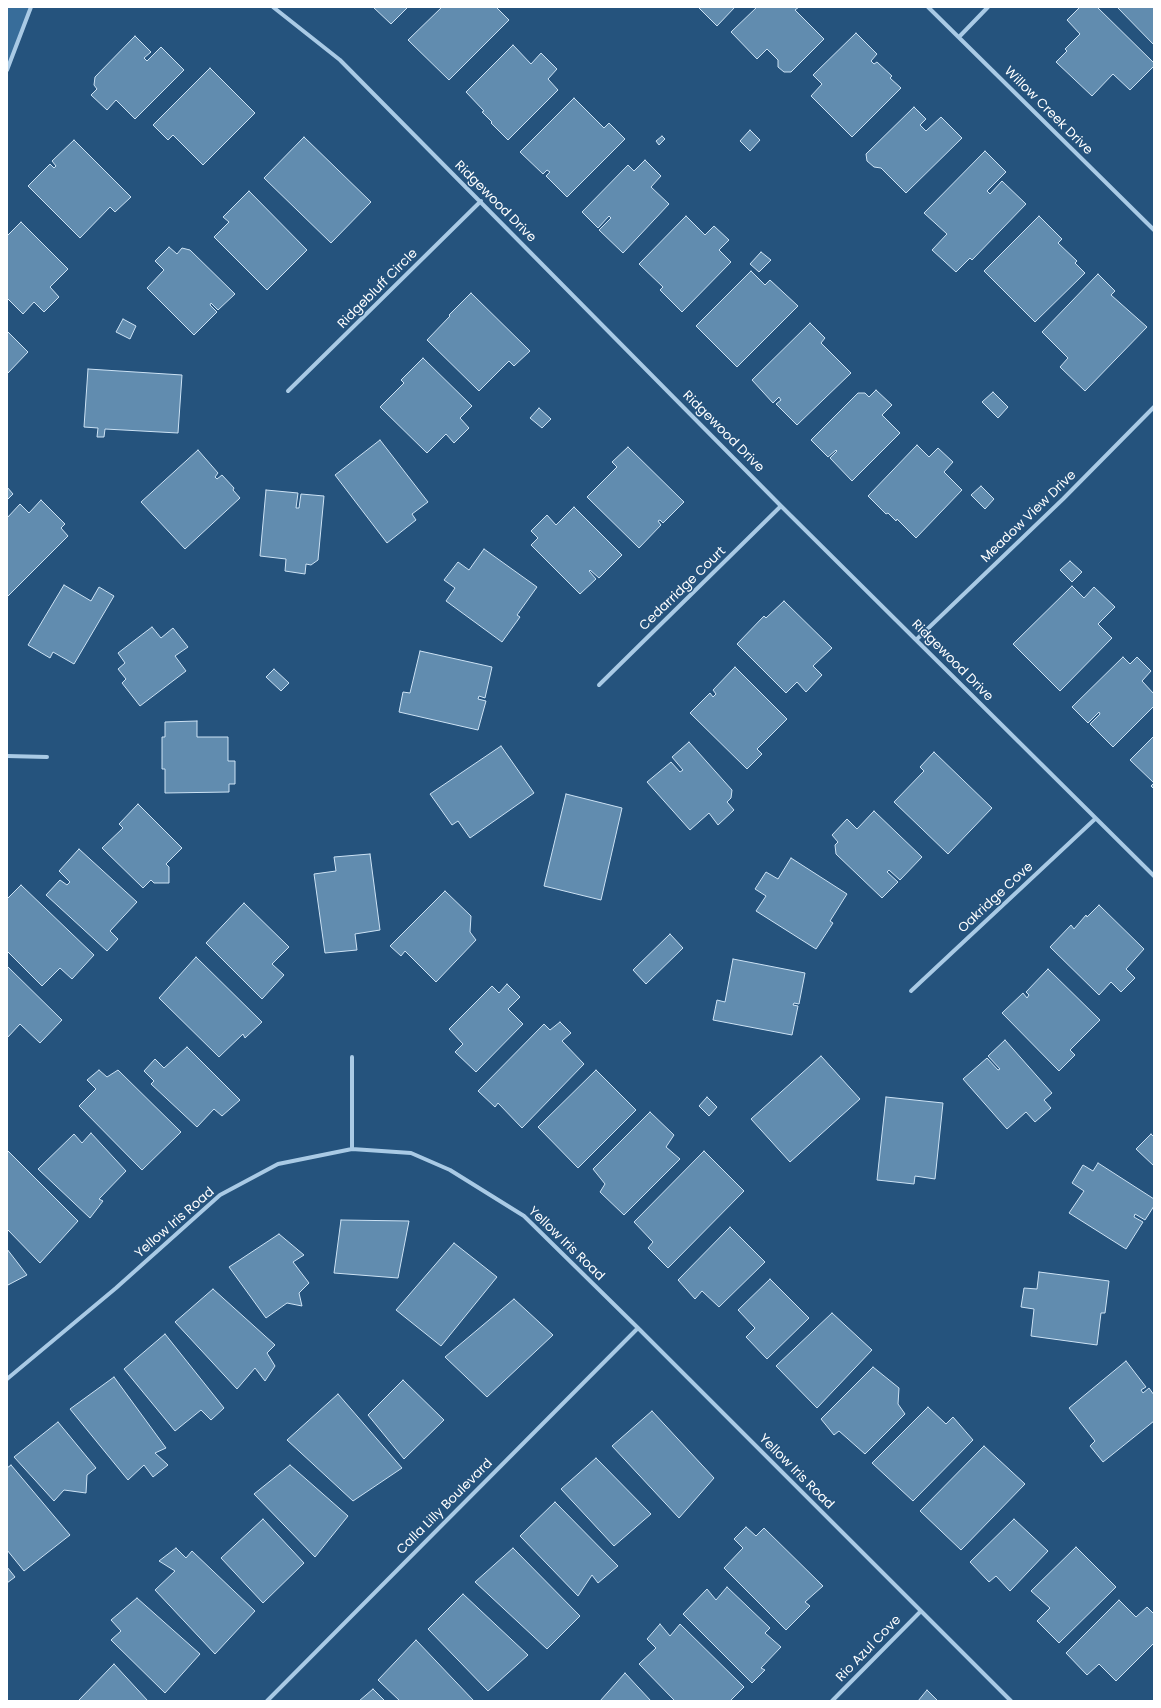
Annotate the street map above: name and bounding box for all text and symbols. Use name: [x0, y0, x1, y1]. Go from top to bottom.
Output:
street label: Willow Creek Drive: [1001, 64, 1095, 158]
street label: Ridgewood Drive: [451, 158, 539, 246]
street label: Ridgebluff Circle: [335, 246, 421, 332]
street label: Ridgewood Drive: [679, 388, 767, 476]
street label: Meadow View Drive: [978, 468, 1080, 566]
street label: Cedarridge Court: [637, 544, 729, 634]
street label: Ridgewood Drive: [908, 617, 996, 705]
street label: Oakridge Cove: [955, 859, 1037, 937]
street label: Yellow Iris Road: [132, 1184, 218, 1262]
street label: Yellow Iris Road: [525, 1204, 607, 1284]
street label: Yellow Iris Road: [755, 1431, 837, 1513]
street label: Calla Lilly Boulevard: [394, 1456, 496, 1558]
street label: Rio Azul Cove: [833, 1613, 905, 1685]

